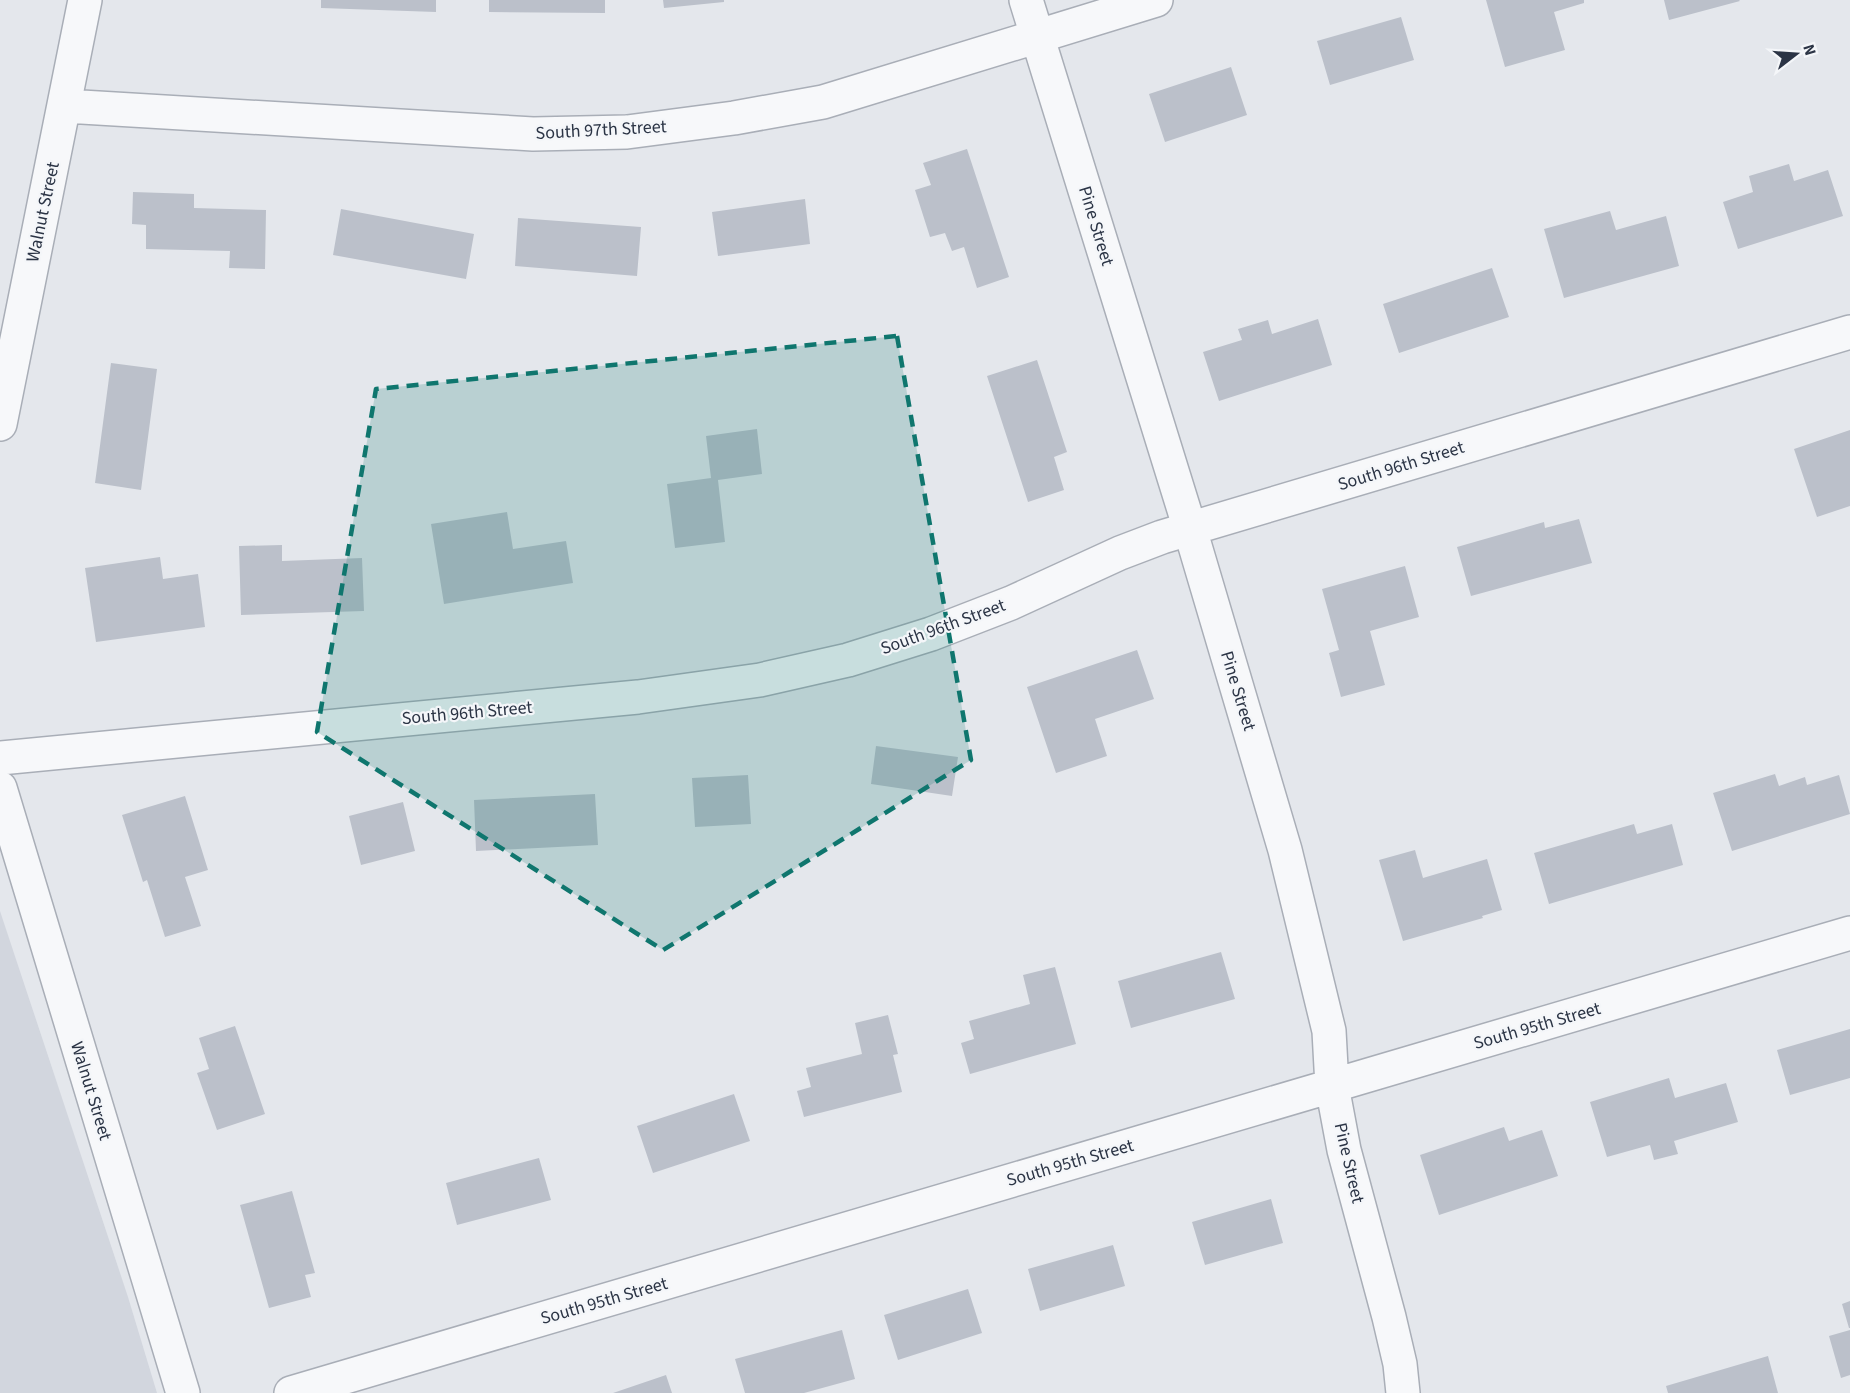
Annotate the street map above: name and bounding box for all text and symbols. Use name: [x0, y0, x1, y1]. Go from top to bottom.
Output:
north arrow: [1766, 24, 1826, 84]
text: N: [1797, 42, 1821, 58]
street label: South 97th Street: [535, 114, 667, 146]
street label: Walnut Street: [20, 160, 66, 264]
street label: Pine Street: [1072, 183, 1120, 269]
street label: South 96th Street: [1335, 435, 1467, 497]
street label: South 96th Street: [877, 593, 1009, 661]
street label: Pine Street: [1214, 648, 1262, 734]
street label: South 96th Street: [401, 695, 533, 731]
street label: South 95th Street: [1471, 996, 1603, 1056]
street label: Walnut Street: [64, 1039, 118, 1143]
street label: Pine Street: [1328, 1120, 1370, 1206]
street label: South 95th Street: [1004, 1133, 1136, 1193]
street label: South 95th Street: [538, 1271, 670, 1331]

